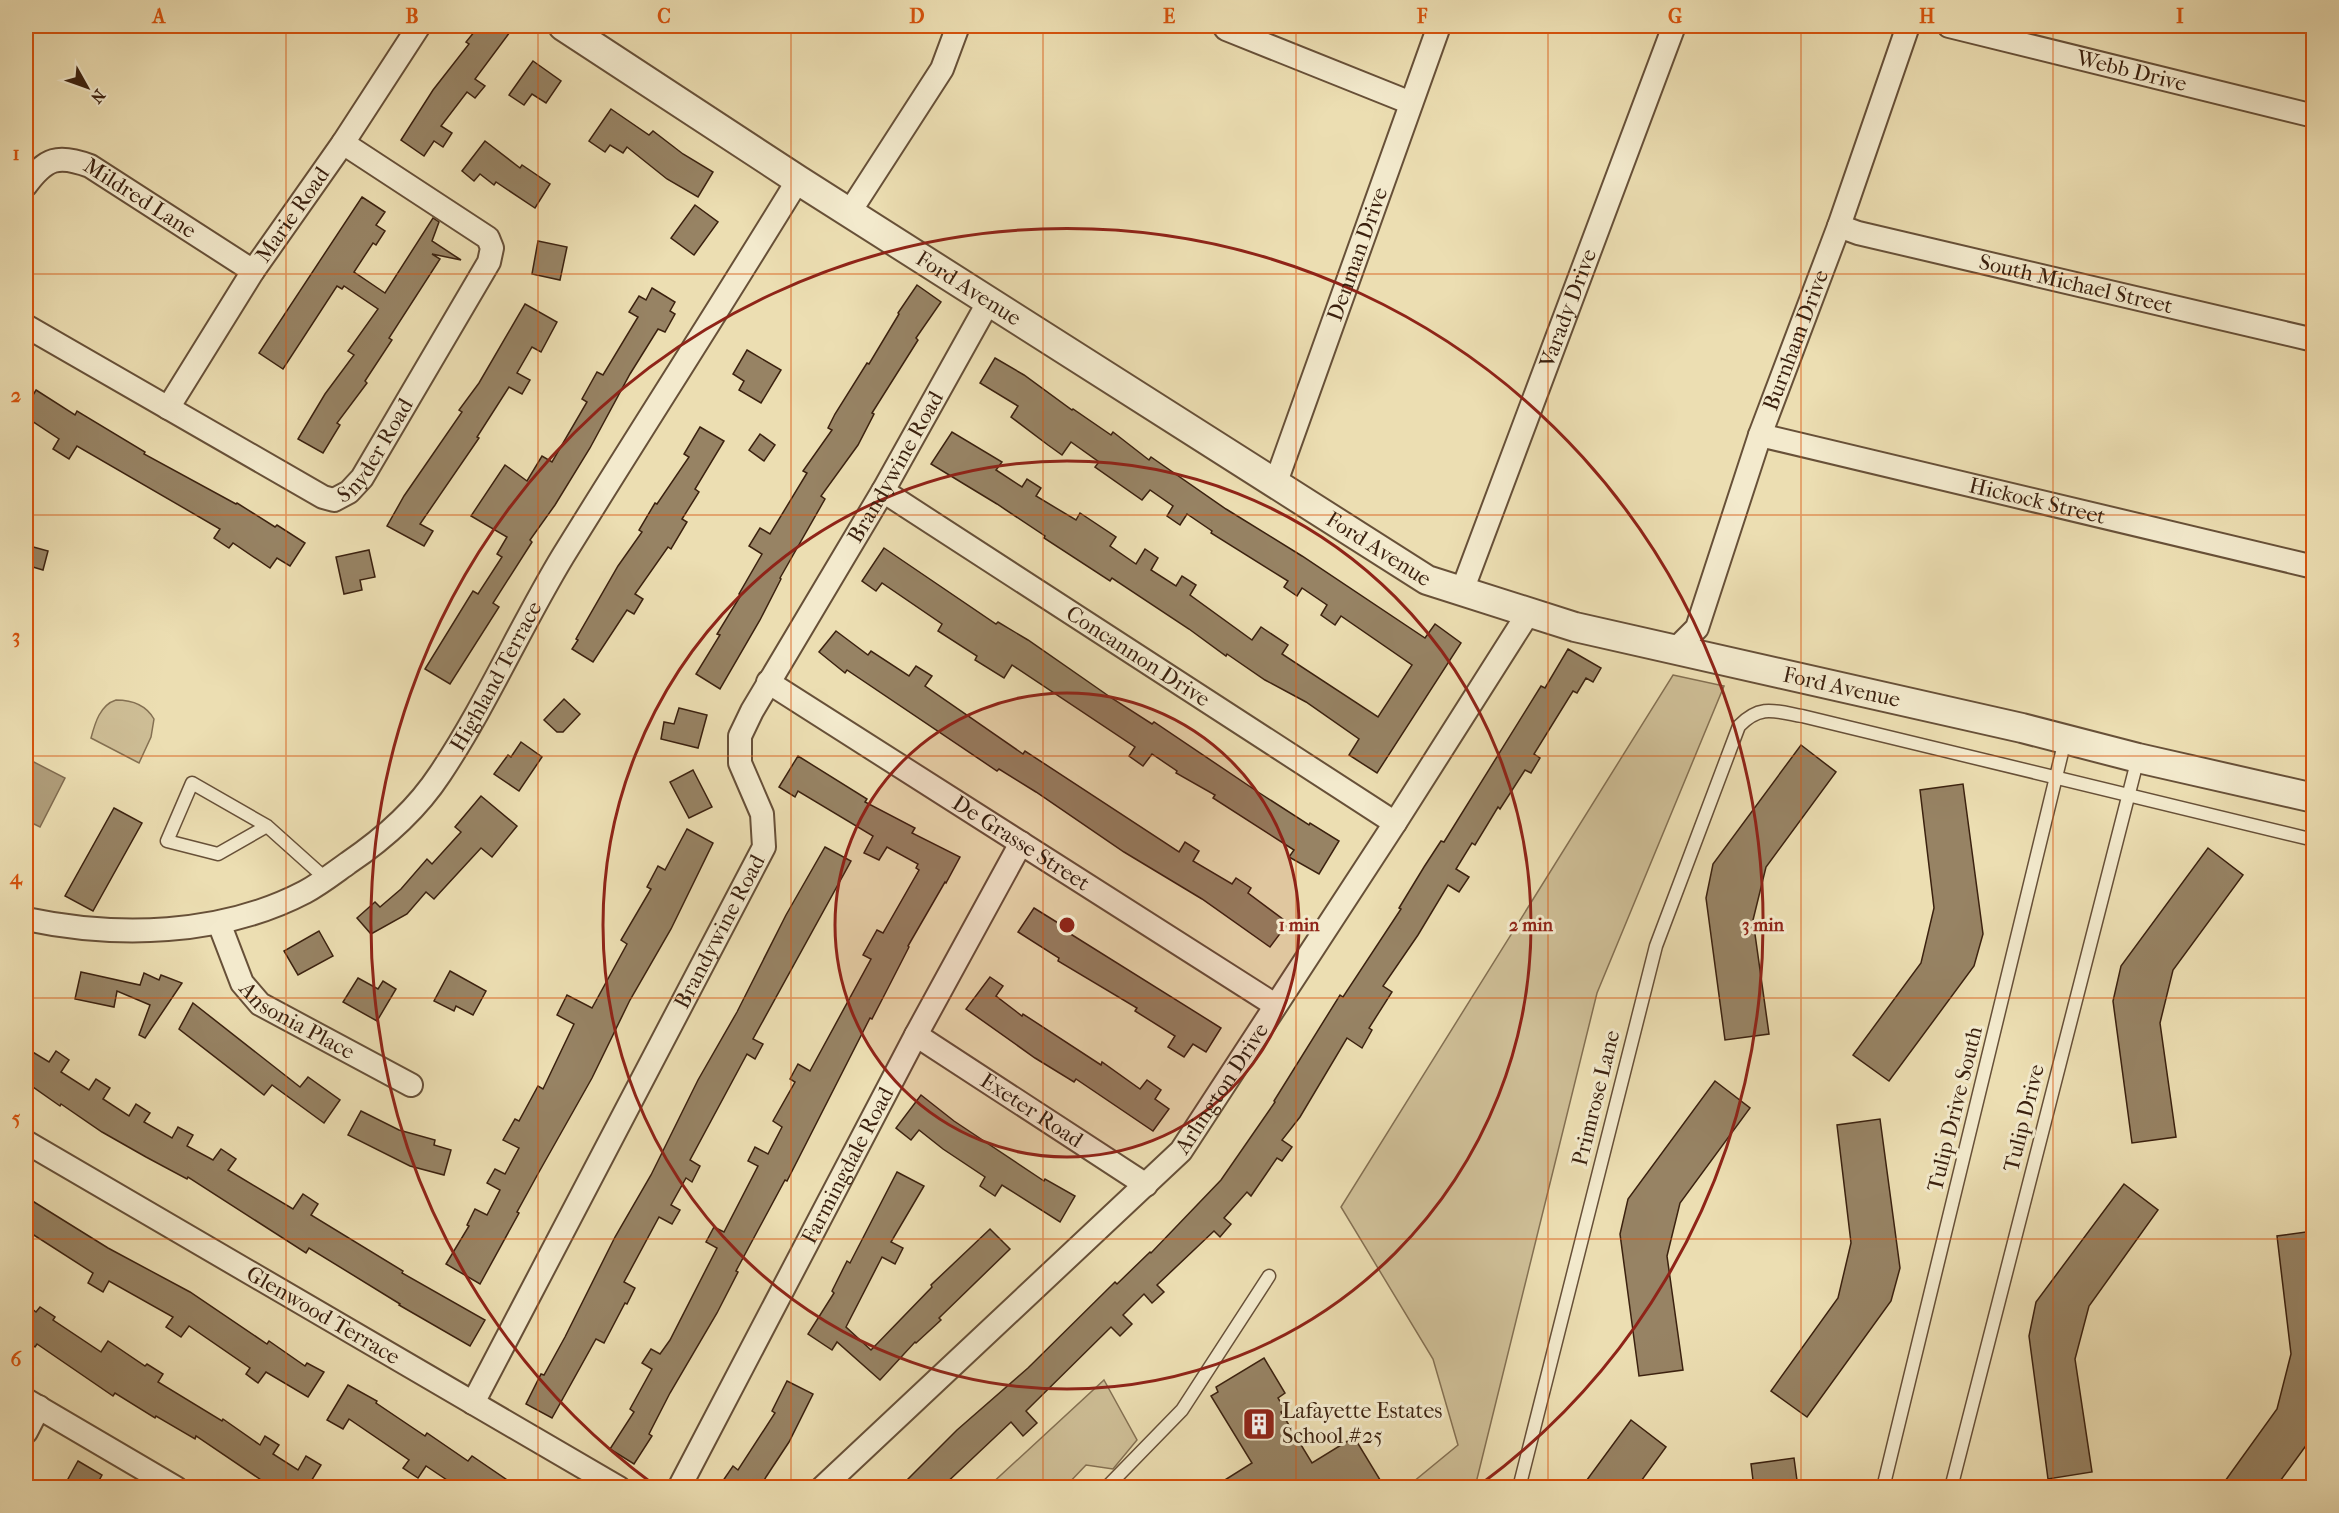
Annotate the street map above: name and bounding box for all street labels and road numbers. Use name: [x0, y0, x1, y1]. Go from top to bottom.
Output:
street label: Webb Drive: [2073, 45, 2189, 97]
street label: Mildred Lane: [79, 152, 201, 244]
street label: Marie Road: [250, 161, 336, 267]
street label: Denman Drive: [1322, 184, 1393, 325]
street label: Ford Avenue: [911, 245, 1026, 332]
street label: Varady Drive: [1534, 245, 1602, 372]
street label: South Michael Street: [1976, 249, 2175, 319]
street label: Burnham Drive: [1757, 266, 1834, 414]
street label: Brandywine Road: [842, 386, 949, 548]
street label: Snyder Road: [333, 393, 419, 509]
street label: Hickock Street: [1966, 472, 2108, 530]
street label: Ford Avenue: [1321, 506, 1436, 592]
street label: Highland Terrace: [445, 597, 548, 756]
street label: Concannon Drive: [1061, 600, 1215, 713]
street label: Ford Avenue: [1780, 661, 1903, 713]
street label: De Grasse Street: [948, 790, 1095, 897]
street label: Brandywine Road: [669, 849, 771, 1013]
street label: Ansonia Place: [233, 976, 359, 1065]
street label: Arlington Drive: [1169, 1018, 1274, 1160]
street label: Tulip Drive South: [1922, 1023, 1988, 1194]
street label: Primrose Lane: [1567, 1028, 1625, 1168]
street label: Tulip Drive: [1998, 1062, 2050, 1174]
street label: Exeter Road: [975, 1067, 1089, 1154]
street label: Farmingdale Road: [796, 1082, 900, 1248]
street label: Glenwood Terrace: [242, 1261, 405, 1370]

